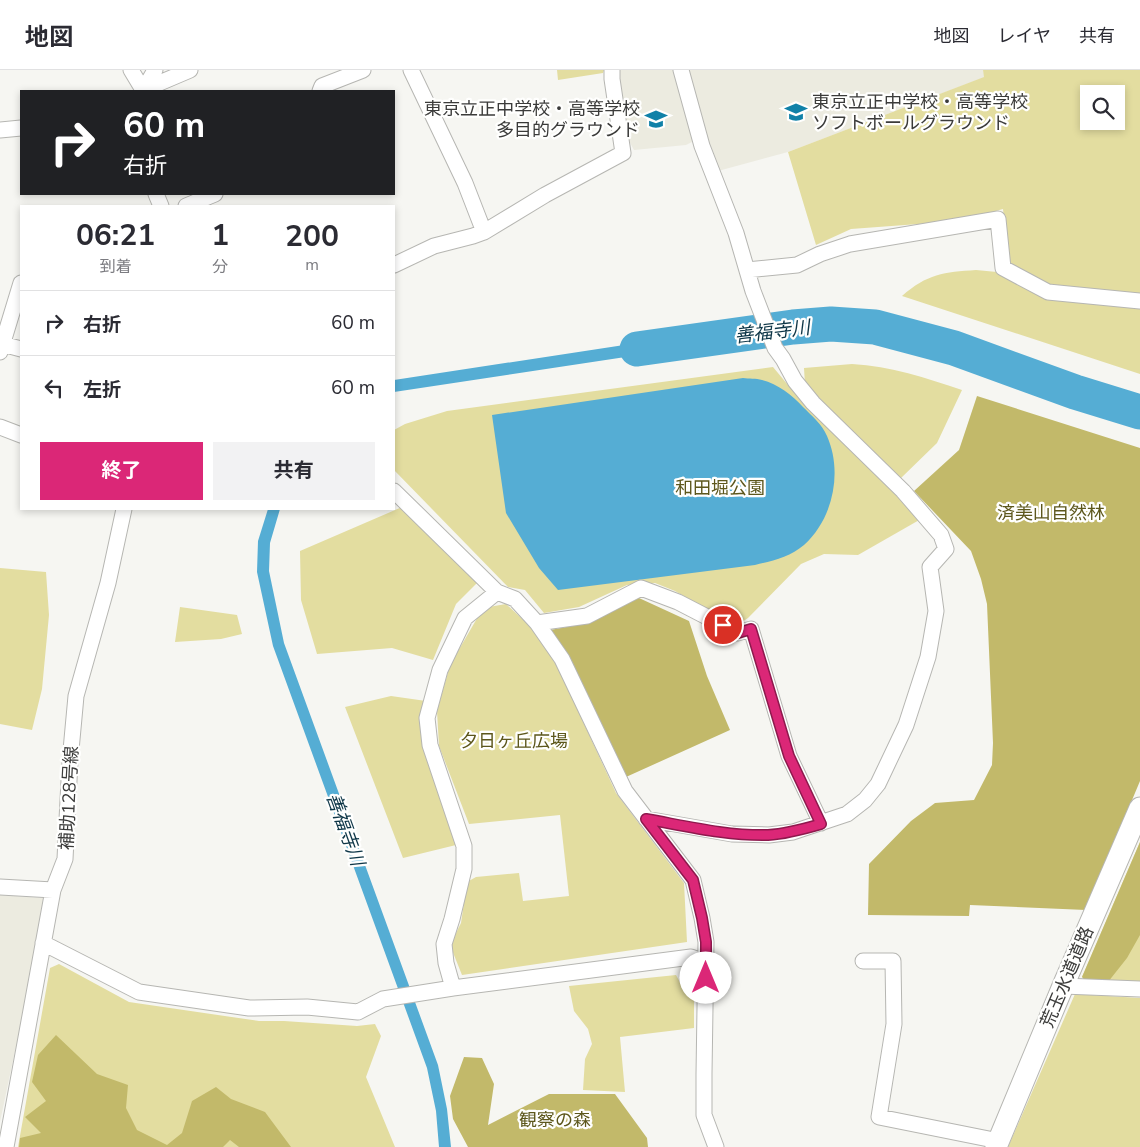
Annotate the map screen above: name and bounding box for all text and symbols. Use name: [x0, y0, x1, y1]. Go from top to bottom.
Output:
text: 地図: [25, 21, 73, 53]
text: 地図: [934, 24, 970, 48]
text: レイヤ: [998, 24, 1051, 48]
text: 共有: [1079, 24, 1115, 48]
map controls: [1080, 85, 1125, 130]
button: search: [1080, 85, 1125, 130]
place label: 東京立正中学校・高等学校 ソフトボールグラウンド: [812, 90, 1028, 135]
place label: 東京立正中学校・高等学校 多目的グラウンド: [424, 97, 640, 142]
school or university icon: 東京立正中学校・高等学校 ソフトボールグラウンド: [783, 99, 809, 125]
text: 60 m: [123, 102, 205, 149]
school or university icon: 東京立正中学校・高等学校 多目的グラウンド: [643, 106, 669, 132]
icon: right: [40, 110, 105, 175]
text: 右折: [123, 151, 167, 181]
text: 06:21: [76, 215, 155, 256]
text: 1: [211, 215, 229, 256]
text: 200: [285, 216, 339, 257]
text: m: [305, 254, 319, 276]
text: 到着: [100, 256, 132, 278]
text: 分: [212, 256, 228, 278]
icon: right: [40, 309, 68, 337]
text: 60 m: [331, 310, 375, 336]
text: 右折: [83, 312, 121, 338]
water label: 善福寺川: [733, 314, 813, 350]
icon: left: [40, 374, 68, 402]
text: 60 m: [331, 375, 375, 401]
text: 左折: [83, 377, 121, 403]
button: 終了: [40, 442, 203, 500]
button: 共有: [213, 442, 375, 500]
park label: 和田堀公園: [675, 476, 765, 500]
park label: 済美山自然林: [997, 501, 1105, 525]
pin: [702, 604, 744, 646]
icon: arrive: [709, 611, 737, 639]
park label: 夕日ヶ丘広場: [460, 729, 568, 753]
street label: 補助128号線: [54, 745, 84, 851]
water label: 善福寺川: [320, 789, 371, 871]
street label: 荒玉水道道路: [1035, 923, 1099, 1031]
position arrow: [679, 951, 731, 1003]
park label: 観察の森: [519, 1108, 591, 1132]

